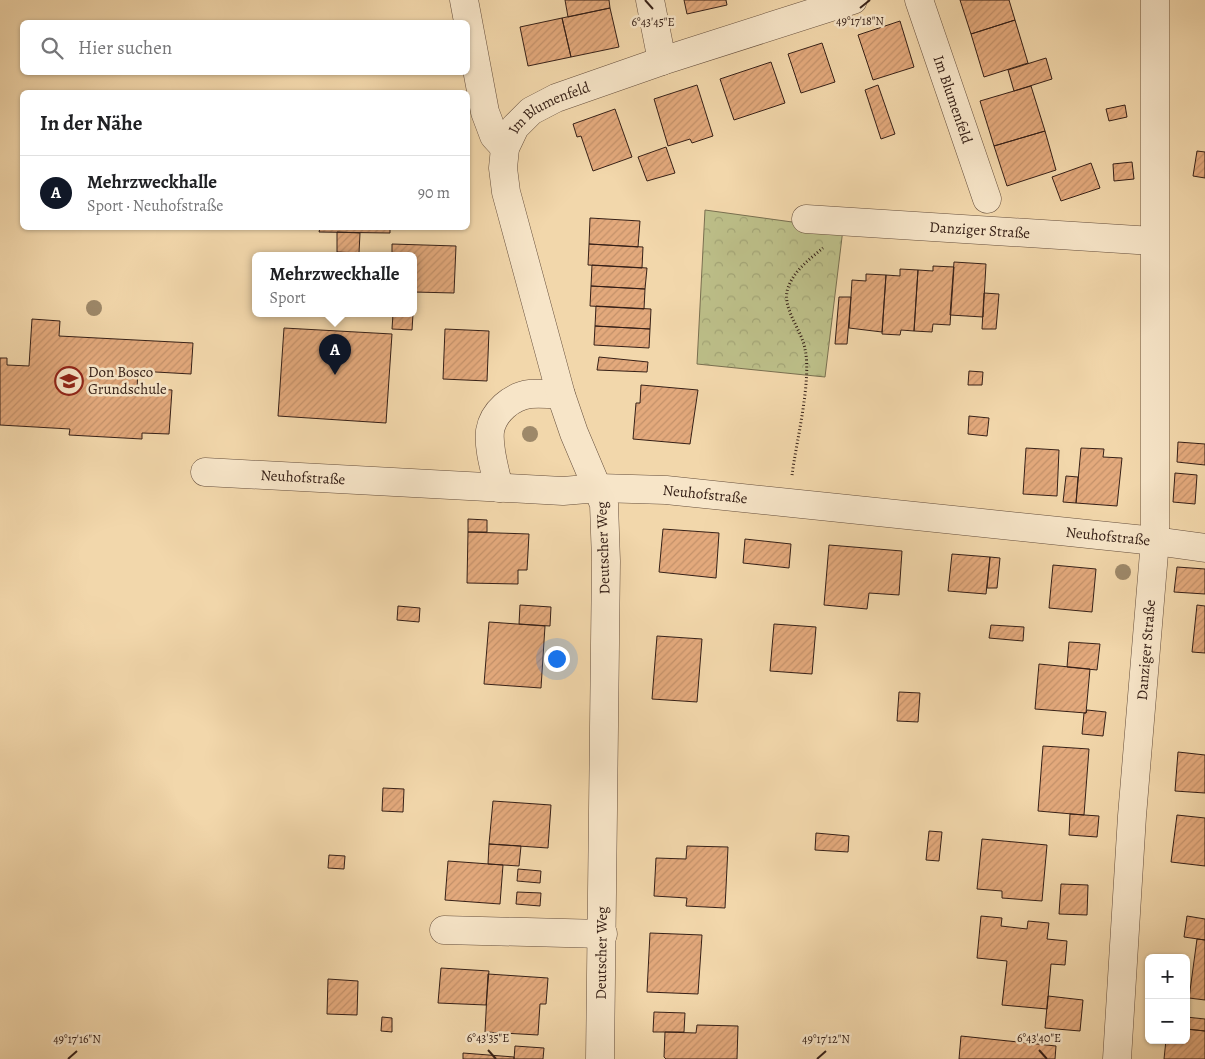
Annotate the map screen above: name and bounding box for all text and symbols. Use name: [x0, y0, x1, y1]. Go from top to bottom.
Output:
text: 49°17'18"N: [836, 13, 884, 29]
text: 6°43'45"E: [632, 14, 674, 30]
search box: [20, 20, 470, 75]
icon: search: [38, 34, 66, 62]
text: Hier suchen: [78, 35, 172, 61]
street label: Im Blumenfeld: [929, 53, 978, 147]
street label: Im Blumenfeld: [503, 77, 593, 137]
text: In der Nähe: [40, 109, 142, 137]
text: Mehrzweckhalle: [87, 169, 217, 195]
text: A: [51, 182, 61, 204]
text: 90 m: [418, 182, 450, 204]
text: Sport · Neuhofstraße: [87, 195, 223, 217]
street label: Danziger Straße: [929, 217, 1031, 243]
popup: [252, 252, 417, 317]
text: Mehrzweckhalle: [270, 261, 399, 287]
text: Sport: [270, 287, 306, 309]
pin: A: [319, 334, 351, 375]
place label: Don Bosco Grundschule: [88, 362, 167, 399]
school or university icon: Don Bosco Grundschule: [54, 366, 84, 396]
street label: Neuhofstraße: [260, 465, 346, 489]
street label: Neuhofstraße: [662, 480, 749, 508]
street label: Deutscher Weg: [591, 501, 615, 595]
street label: Neuhofstraße: [1065, 522, 1152, 550]
street label: Danziger Straße: [1132, 599, 1160, 701]
your location: [544, 646, 570, 672]
street label: Deutscher Weg: [591, 906, 612, 1000]
map controls: [1145, 954, 1190, 1044]
button: +: [1145, 954, 1190, 999]
button: −: [1145, 999, 1190, 1044]
text: 6°43'35"E: [467, 1030, 509, 1046]
text: 6°43'40"E: [1017, 1030, 1061, 1046]
text: 49°17'16"N: [53, 1031, 101, 1047]
text: 49°17'12"N: [802, 1031, 850, 1047]

